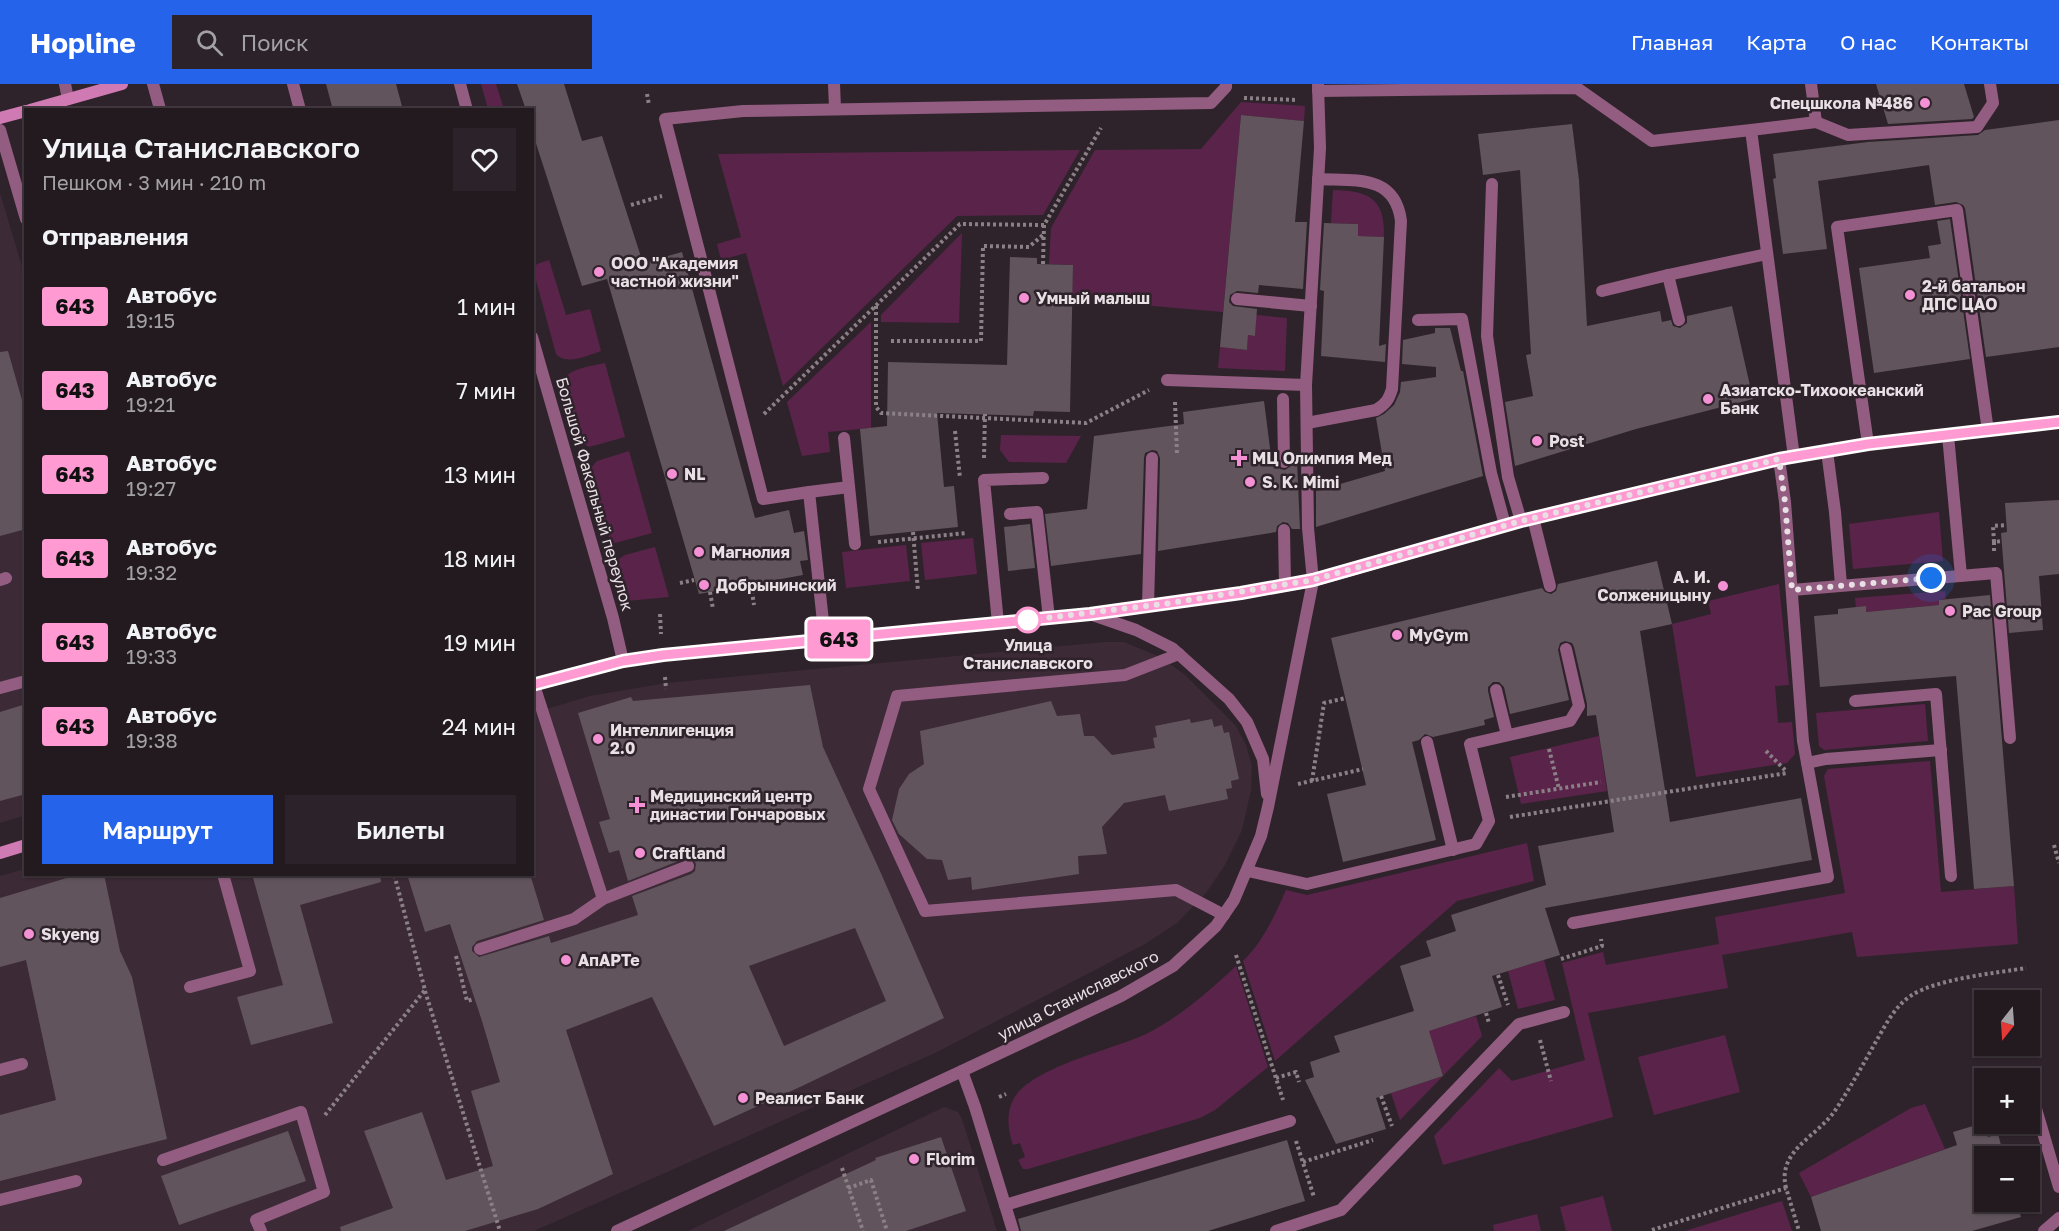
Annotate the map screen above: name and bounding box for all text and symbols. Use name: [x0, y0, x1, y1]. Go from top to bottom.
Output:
search box: [172, 15, 592, 69]
text: Hopline: [30, 26, 136, 59]
icon: search: [193, 26, 226, 59]
text: Поиск: [241, 29, 309, 56]
text: Главная: [1631, 29, 1713, 55]
text: Карта: [1746, 29, 1807, 55]
text: О нас: [1840, 29, 1897, 55]
text: Контакты: [1930, 29, 2029, 55]
place label: Спецшкола №486: [1770, 93, 1913, 113]
marker: Спецшкола №486: [1918, 96, 1932, 110]
button: heart: [453, 128, 516, 191]
text: Улица Станиславского: [42, 131, 360, 164]
text: Пешком · 3 мин · 210 m: [42, 170, 266, 194]
text: Отправления: [42, 223, 188, 250]
place label: ООО "Академия частной жизни": [611, 253, 739, 291]
marker: ООО "Академия частной жизни": [592, 265, 606, 279]
place label: 2-й батальон ДПС ЦАО: [1922, 276, 2025, 314]
text: Автобус: [126, 281, 217, 308]
place label: Умный малыш: [1036, 288, 1150, 308]
marker: 2-й батальон ДПС ЦАО: [1903, 288, 1917, 302]
marker: Умный малыш: [1017, 291, 1031, 305]
text: 643: [55, 293, 95, 319]
text: 1 мин: [457, 293, 516, 320]
text: 19:15: [126, 308, 175, 332]
text: Автобус: [126, 365, 217, 392]
street label: Большой Факельный переулок: [552, 375, 638, 613]
text: 643: [55, 377, 95, 403]
text: 7 мин: [456, 377, 516, 404]
place label: Азиатско-Тихоокеанский Банк: [1720, 380, 1924, 418]
text: 19:21: [126, 392, 175, 416]
marker: Азиатско-Тихоокеанский Банк: [1701, 392, 1715, 406]
place label: Post: [1549, 431, 1584, 451]
marker: Post: [1530, 434, 1544, 448]
place label: МЦ Олимпия Мед: [1252, 448, 1392, 468]
text: Автобус: [126, 449, 217, 476]
marker: МЦ Олимпия Мед: [1230, 449, 1248, 467]
text: 643: [55, 461, 95, 487]
text: 13 мин: [444, 461, 516, 488]
place label: NL: [684, 464, 705, 484]
marker: NL: [665, 467, 679, 481]
place label: S. K. Mimi: [1262, 472, 1339, 492]
marker: S. K. Mimi: [1243, 475, 1257, 489]
text: 19:27: [126, 476, 176, 500]
text: Автобус: [126, 533, 217, 560]
place label: Магнолия: [711, 542, 790, 562]
text: 643: [55, 545, 95, 571]
text: 18 мин: [444, 545, 516, 572]
marker: Магнолия: [692, 545, 706, 559]
text: 19:32: [126, 560, 177, 584]
your location: [1916, 563, 1946, 593]
place label: А. И. Солженицыну: [1597, 567, 1711, 605]
place label: Добрынинский: [716, 575, 837, 595]
marker: Добрынинский: [697, 578, 711, 592]
marker: А. И. Солженицыну: [1716, 579, 1730, 593]
place label: Pac Group: [1962, 601, 2042, 621]
marker: Pac Group: [1943, 604, 1957, 618]
marker: Улица Станиславского: [1015, 607, 1041, 633]
text: Автобус: [126, 617, 217, 644]
line badge: 643: [804, 620, 874, 658]
place label: MyGym: [1409, 625, 1468, 645]
text: 643: [819, 626, 859, 652]
marker: MyGym: [1390, 628, 1404, 642]
text: 643: [55, 629, 95, 655]
text: 19 мин: [444, 629, 516, 656]
place label: Улица Станиславского: [963, 635, 1093, 673]
text: 19:33: [126, 644, 177, 668]
text: Автобус: [126, 701, 217, 728]
text: 643: [55, 713, 95, 739]
text: 24 мин: [442, 713, 516, 740]
place label: Интеллигенция 2.0: [610, 720, 734, 758]
text: 19:38: [126, 728, 178, 752]
marker: Интеллигенция 2.0: [591, 732, 605, 746]
place label: Медицинский центр династии Гончаровых: [650, 786, 826, 824]
button: Маршрут: [42, 795, 273, 864]
button: Билеты: [285, 795, 516, 864]
marker: Медицинский центр династии Гончаровых: [628, 796, 646, 814]
place label: Craftland: [652, 843, 726, 863]
marker: Craftland: [633, 846, 647, 860]
place label: Skyeng: [41, 924, 100, 944]
marker: Skyeng: [22, 927, 36, 941]
street label: улица Станиславского: [994, 946, 1162, 1044]
place label: АпАРТе: [578, 950, 640, 970]
marker: АпАРТе: [559, 953, 573, 967]
north arrow: [1974, 990, 2040, 1056]
map controls: [1974, 990, 2040, 1212]
button: +: [1974, 1068, 2040, 1134]
place label: Реалист Банк: [755, 1088, 865, 1108]
marker: Реалист Банк: [736, 1091, 750, 1105]
button: −: [1974, 1146, 2040, 1212]
place label: Florim: [926, 1149, 975, 1169]
marker: Florim: [907, 1152, 921, 1166]

